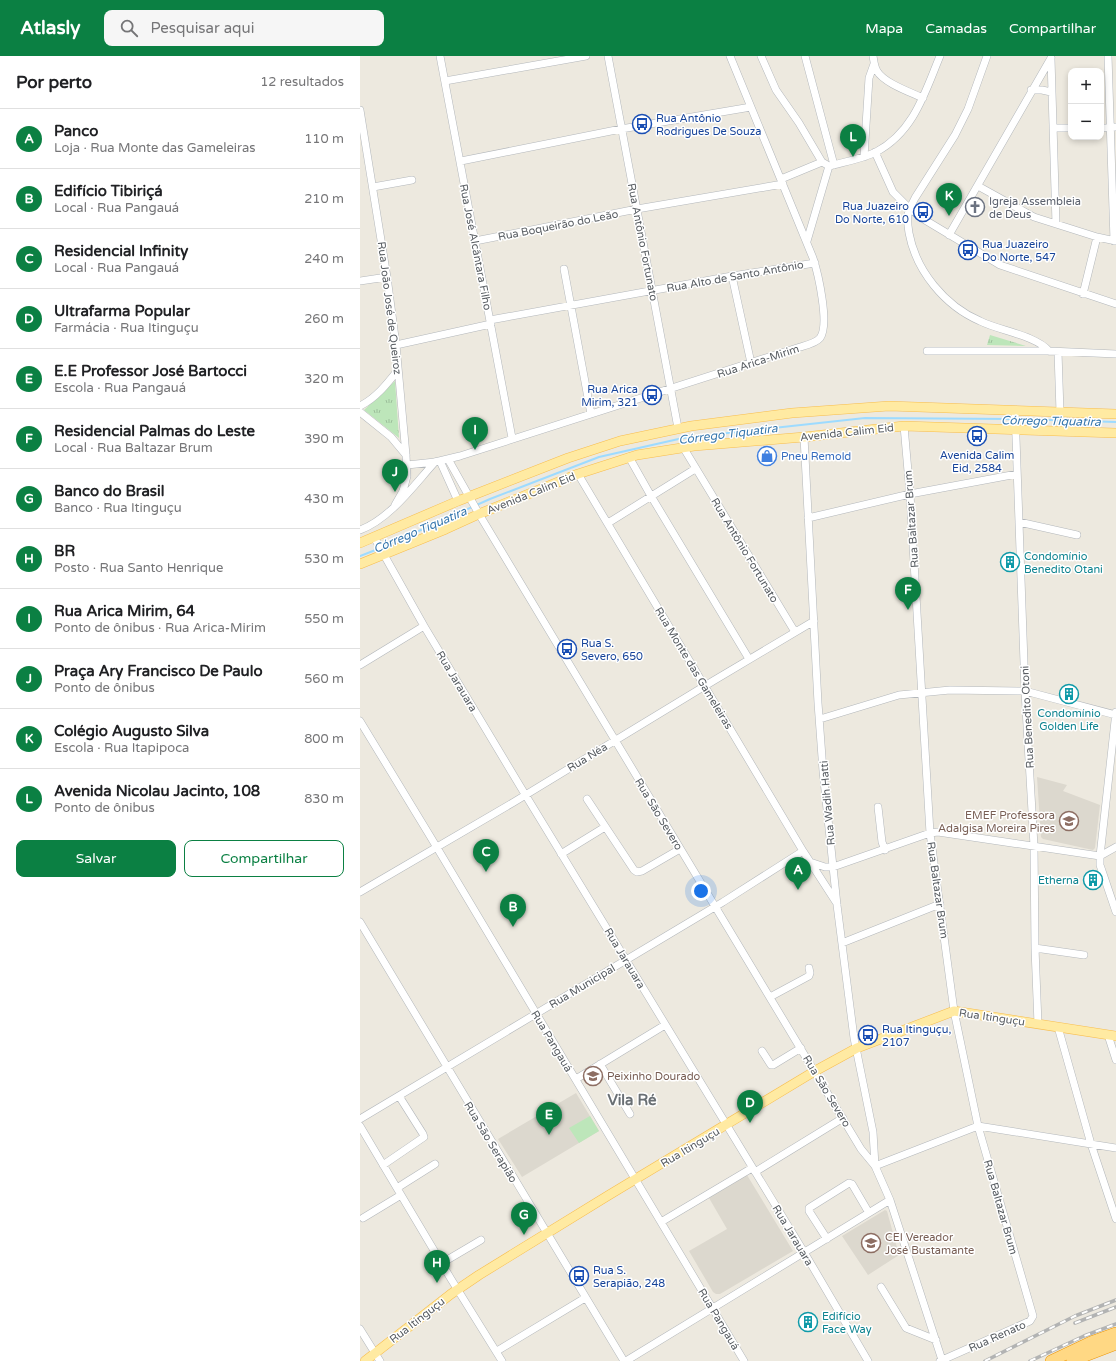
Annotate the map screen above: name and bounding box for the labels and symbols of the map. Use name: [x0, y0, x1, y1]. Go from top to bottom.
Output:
place label: Rua Antônio Rodrigues De Souza: [656, 112, 761, 138]
bus stop icon: Rua Antônio Rodrigues De Souza: [631, 113, 653, 135]
pin: L: [840, 124, 866, 157]
street label: Rua Antônio Fortunato: [625, 182, 660, 302]
street label: Rua José Alcântara Filho: [457, 183, 494, 312]
pin: K: [936, 183, 962, 216]
place label: Igreja Assembleia de Deus: [989, 195, 1081, 221]
church icon: Igreja Assembleia de Deus: [964, 196, 986, 218]
place label: Rua Juazeiro Do Norte, 610: [835, 200, 909, 226]
bus stop icon: Rua Juazeiro Do Norte, 610: [912, 201, 934, 223]
street label: Rua Boqueirão do Leão: [497, 207, 620, 244]
place label: Rua Juazeiro Do Norte, 547: [982, 238, 1056, 264]
bus stop icon: Rua Juazeiro Do Norte, 547: [957, 239, 979, 261]
street label: Rua João José de Queiroz: [375, 241, 404, 376]
street label: Rua Alto de Santo Antônio: [666, 258, 805, 295]
street label: Rua Arica-Mirim: [715, 342, 801, 381]
place label: Rua Arica Mirim, 321: [581, 383, 638, 409]
bus stop icon: Rua Arica Mirim, 321: [641, 384, 663, 406]
water label: Córrego Tiquatira: [1001, 413, 1101, 429]
pin: I: [462, 417, 488, 450]
water label: Córrego Tiquatira: [678, 421, 779, 447]
street label: Avenida Calim Eid: [800, 421, 895, 444]
bus stop icon: Avenida Calim Eid, 2584: [966, 425, 988, 447]
shop icon: Pneu Remold: [756, 445, 778, 467]
place label: Avenida Calim Eid, 2584: [940, 449, 1014, 475]
place label: Pneu Remold: [781, 450, 851, 463]
pin: J: [382, 459, 408, 492]
street label: Avenida Calim Eid: [485, 470, 577, 517]
street label: Rua Baltazar Brum: [902, 470, 921, 568]
street label: Rua Antônio Fortunato: [708, 496, 781, 605]
water label: Córrego Tiquatira: [371, 504, 469, 556]
place label: Condomínio Benedito Otani: [1024, 550, 1103, 576]
building icon: Condomínio Benedito Otani: [999, 551, 1021, 573]
pin: F: [895, 577, 921, 610]
street label: Rua Monte das Gameleiras: [652, 605, 735, 732]
place label: Rua S. Severo, 650: [581, 637, 643, 663]
bus stop icon: Rua S. Severo, 650: [556, 638, 578, 660]
street label: Rua Jarauara: [433, 649, 480, 714]
street label: Rua Benedito Otoni: [1018, 665, 1037, 769]
building icon: Condomínio Golden Life: [1058, 683, 1080, 705]
place label: Condomínio Golden Life: [1037, 707, 1101, 733]
street label: Rua Néa: [565, 740, 610, 775]
street label: Rua Wadih Hatti: [817, 760, 838, 846]
street label: Rua São Severo: [632, 776, 685, 853]
place label: EMEF Professora Adalgisa Moreira Pires: [938, 809, 1055, 835]
school or university icon: EMEF Professora Adalgisa Moreira Pires: [1058, 810, 1080, 832]
pin: C: [473, 839, 499, 872]
street label: Rua Baltazar Brum: [924, 841, 951, 939]
pin: A: [785, 857, 811, 890]
building icon: Etherna: [1082, 869, 1104, 891]
place label: Etherna: [1038, 874, 1079, 887]
your location: [691, 881, 711, 901]
pin: B: [500, 894, 526, 927]
street label: Rua Jarauara: [601, 926, 648, 991]
street label: Rua Municipal: [547, 962, 618, 1011]
street label: Rua Itinguçu: [958, 1006, 1026, 1029]
street label: Rua Pangauá: [528, 1008, 575, 1074]
place label: Rua Itinguçu, 2107: [882, 1023, 951, 1049]
bus stop icon: Rua Itinguçu, 2107: [857, 1024, 879, 1046]
street label: Rua São Severo: [800, 1053, 853, 1130]
school or university icon: Peixinho Dourado: [582, 1065, 604, 1087]
place label: Peixinho Dourado: [607, 1070, 701, 1083]
pin: D: [737, 1090, 763, 1123]
district label: Vila Ré: [607, 1091, 657, 1109]
street label: Rua São Serapião: [461, 1099, 520, 1185]
pin: E: [536, 1102, 562, 1135]
street label: Rua Itinguçu: [658, 1125, 722, 1170]
street label: Rua Baltazar Brum: [981, 1158, 1020, 1256]
pin: G: [511, 1202, 537, 1235]
street label: Rua Jarauara: [769, 1203, 816, 1268]
place label: CEI Vereador José Bustamante: [885, 1231, 974, 1257]
school or university icon: CEI Vereador José Bustamante: [860, 1232, 882, 1254]
pin: H: [424, 1250, 450, 1283]
place label: Rua S. Serapião, 248: [593, 1264, 665, 1290]
bus stop icon: Rua S. Serapião, 248: [568, 1265, 590, 1287]
street label: Rua Pangauá: [695, 1286, 742, 1352]
street label: Rua Itinguçu: [387, 1295, 447, 1346]
place label: Edifício Face Way: [822, 1310, 872, 1336]
building icon: Edifício Face Way: [797, 1311, 819, 1333]
street label: Rua Renato: [967, 1318, 1028, 1355]

